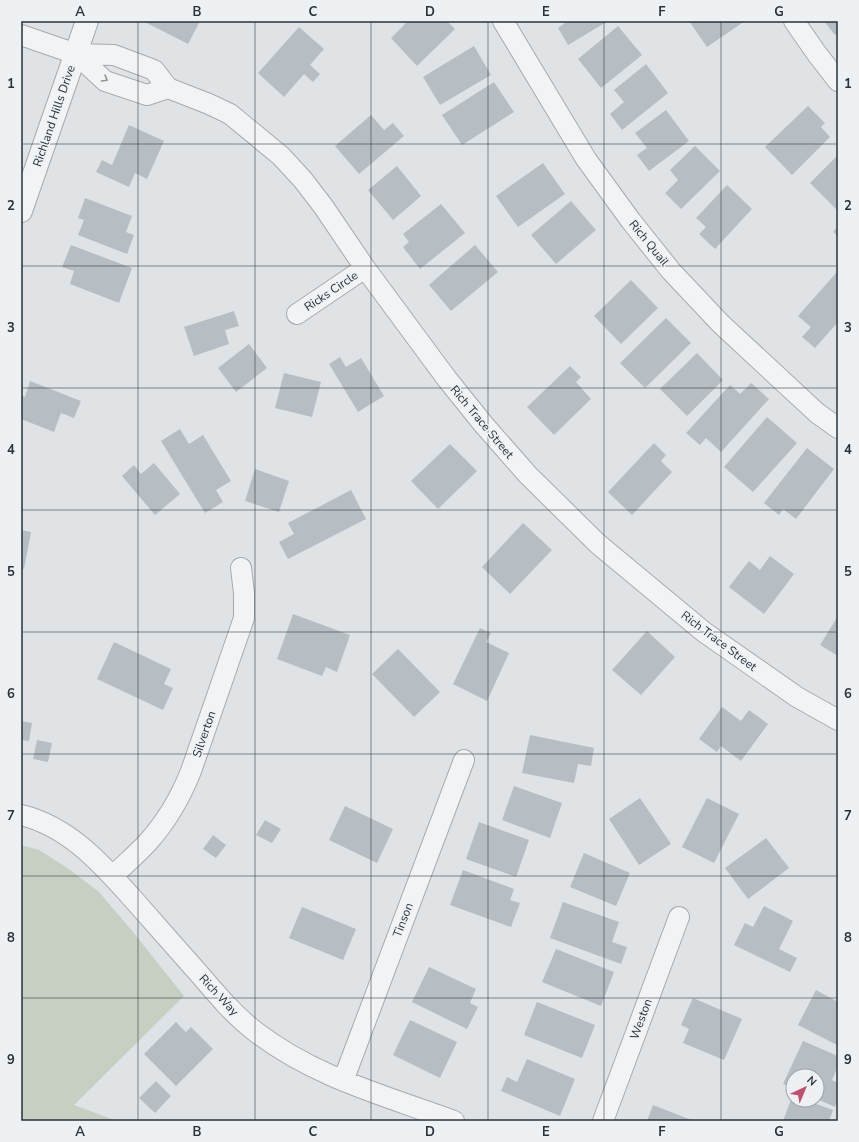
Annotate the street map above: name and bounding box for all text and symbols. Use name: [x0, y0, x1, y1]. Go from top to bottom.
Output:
text: A: [75, 3, 85, 21]
text: B: [193, 3, 202, 21]
text: C: [309, 3, 318, 21]
text: D: [425, 3, 435, 21]
text: E: [542, 3, 550, 21]
text: F: [658, 3, 666, 21]
text: G: [774, 3, 784, 21]
street label: Richland Hills Drive: [29, 63, 79, 169]
text: 1: [7, 75, 15, 93]
one-way arrow: [101, 75, 108, 82]
text: 1: [844, 75, 852, 93]
text: 2: [7, 197, 15, 215]
text: 2: [844, 197, 852, 215]
street label: Rich Quail: [626, 217, 673, 270]
street label: Ricks Circle: [301, 267, 361, 315]
text: 3: [7, 319, 15, 337]
text: 3: [844, 319, 852, 337]
street label: Rich Trace Street: [447, 382, 518, 463]
text: 4: [7, 441, 15, 459]
text: 4: [844, 441, 852, 459]
text: 5: [7, 563, 15, 581]
text: 5: [844, 563, 852, 581]
street label: Rich Trace Street: [678, 607, 761, 675]
text: 6: [7, 685, 15, 703]
text: 6: [844, 685, 852, 703]
street label: Silverton: [189, 709, 219, 759]
text: 7: [7, 807, 15, 825]
text: 7: [844, 807, 852, 825]
street label: Tinson: [389, 900, 417, 940]
text: 8: [7, 929, 15, 947]
text: 8: [844, 929, 852, 947]
street label: Rich Way: [196, 971, 243, 1020]
street label: Weston: [626, 996, 656, 1042]
text: 9: [7, 1051, 15, 1069]
text: 9: [844, 1051, 852, 1069]
north arrow: [785, 1068, 825, 1108]
text: N: [803, 1073, 820, 1089]
text: A: [75, 1123, 85, 1141]
text: B: [193, 1123, 202, 1141]
text: C: [309, 1123, 318, 1141]
text: D: [425, 1123, 435, 1141]
text: E: [542, 1123, 550, 1141]
text: F: [658, 1123, 666, 1141]
text: G: [774, 1123, 784, 1141]

